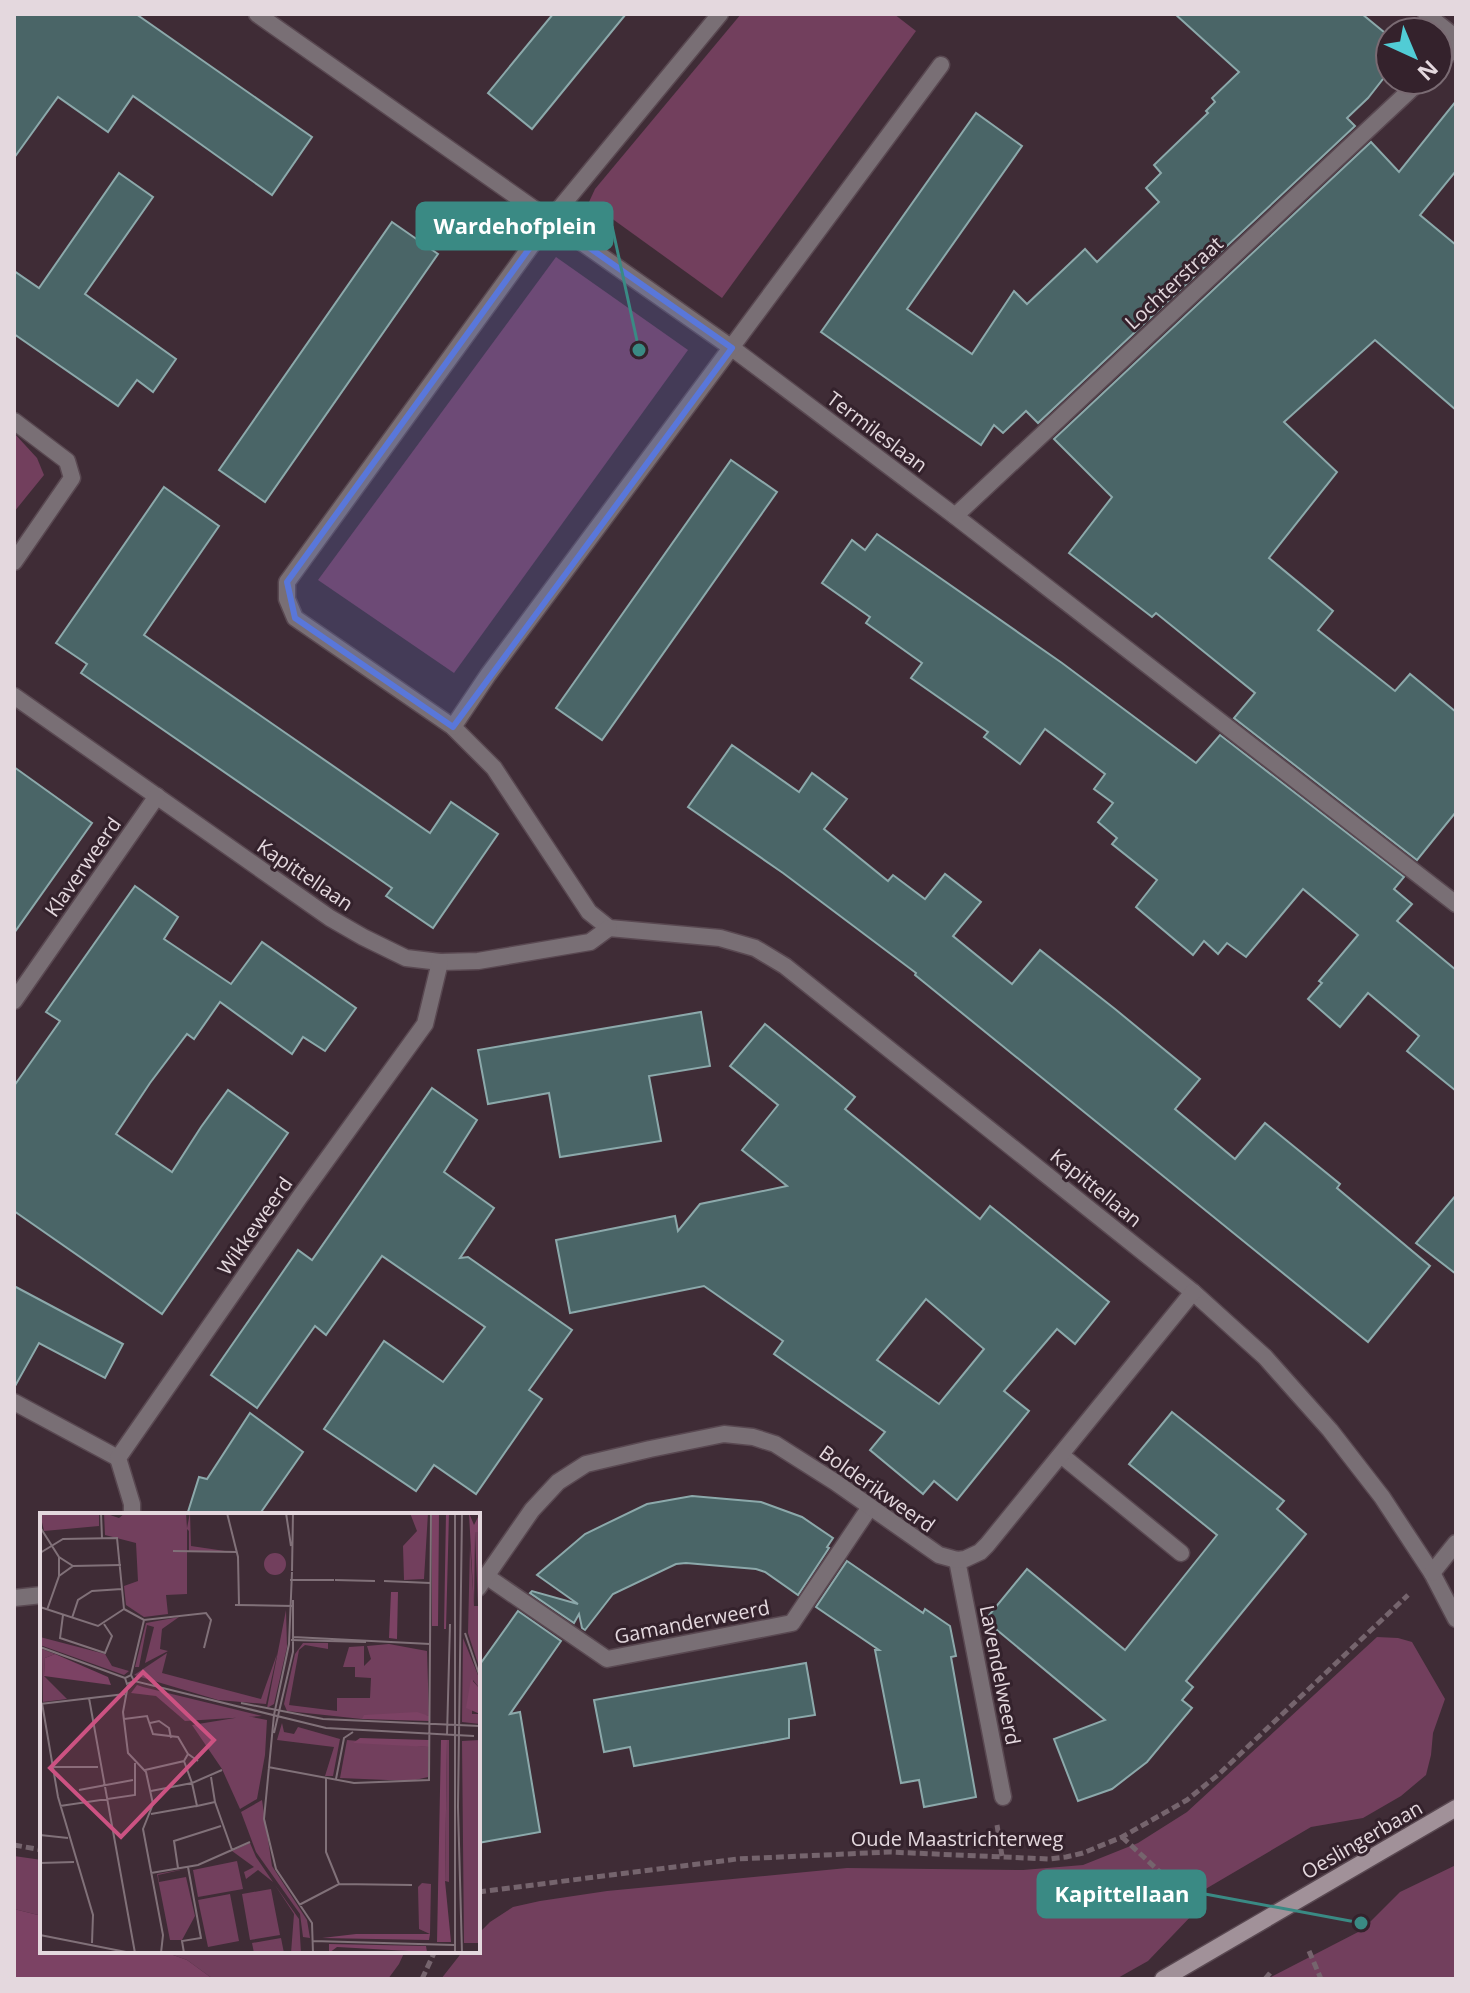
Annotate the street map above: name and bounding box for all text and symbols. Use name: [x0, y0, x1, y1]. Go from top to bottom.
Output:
north arrow: [1374, 16, 1454, 96]
text: N: [1412, 54, 1445, 88]
callout: Wardehofplein: [417, 203, 612, 249]
text: Wardehofplein: [434, 210, 596, 240]
street label: Lochterstraat: [1119, 230, 1229, 335]
street label: Termileslaan: [822, 385, 933, 478]
street label: Klaverweerd: [38, 811, 127, 922]
street label: Kapittellaan: [252, 832, 359, 917]
street label: Kapittellaan: [1045, 1142, 1148, 1233]
street label: Wikkeweerd: [211, 1171, 298, 1280]
street label: Bolderikweerd: [814, 1439, 941, 1539]
inset map: [40, 1513, 480, 1953]
street label: Gamanderweerd: [612, 1593, 772, 1650]
street label: Lavendelweerd: [974, 1603, 1027, 1747]
street label: Oeslingerbaan: [1296, 1794, 1427, 1885]
street label: Oude Maastrichterweg: [851, 1825, 1063, 1852]
callout: Kapittellaan: [1038, 1871, 1205, 1917]
text: Kapittellaan: [1054, 1878, 1190, 1908]

